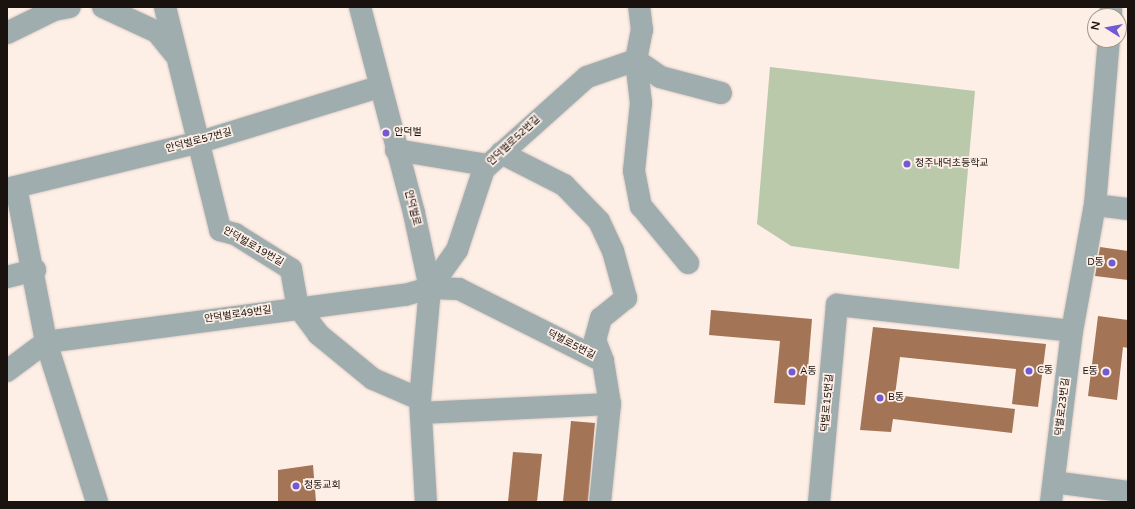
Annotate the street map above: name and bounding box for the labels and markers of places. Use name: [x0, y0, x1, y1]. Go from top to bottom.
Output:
place label: 안덕벌: [394, 127, 422, 139]
marker: 안덕벌: [381, 128, 391, 138]
place label: 청주내덕초등학교: [915, 158, 989, 170]
marker: 청주내덕초등학교: [902, 159, 912, 169]
place label: D동: [1087, 257, 1104, 269]
marker: D동: [1107, 258, 1117, 268]
place label: C동: [1037, 365, 1053, 377]
place label: A동: [800, 366, 817, 378]
marker: C동: [1024, 366, 1034, 376]
place label: E동: [1082, 366, 1098, 378]
marker: A동: [787, 367, 797, 377]
marker: E동: [1101, 367, 1111, 377]
place label: B동: [888, 392, 904, 404]
marker: B동: [875, 393, 885, 403]
place label: 청동교회: [304, 480, 341, 492]
marker: 청동교회: [291, 481, 301, 491]

